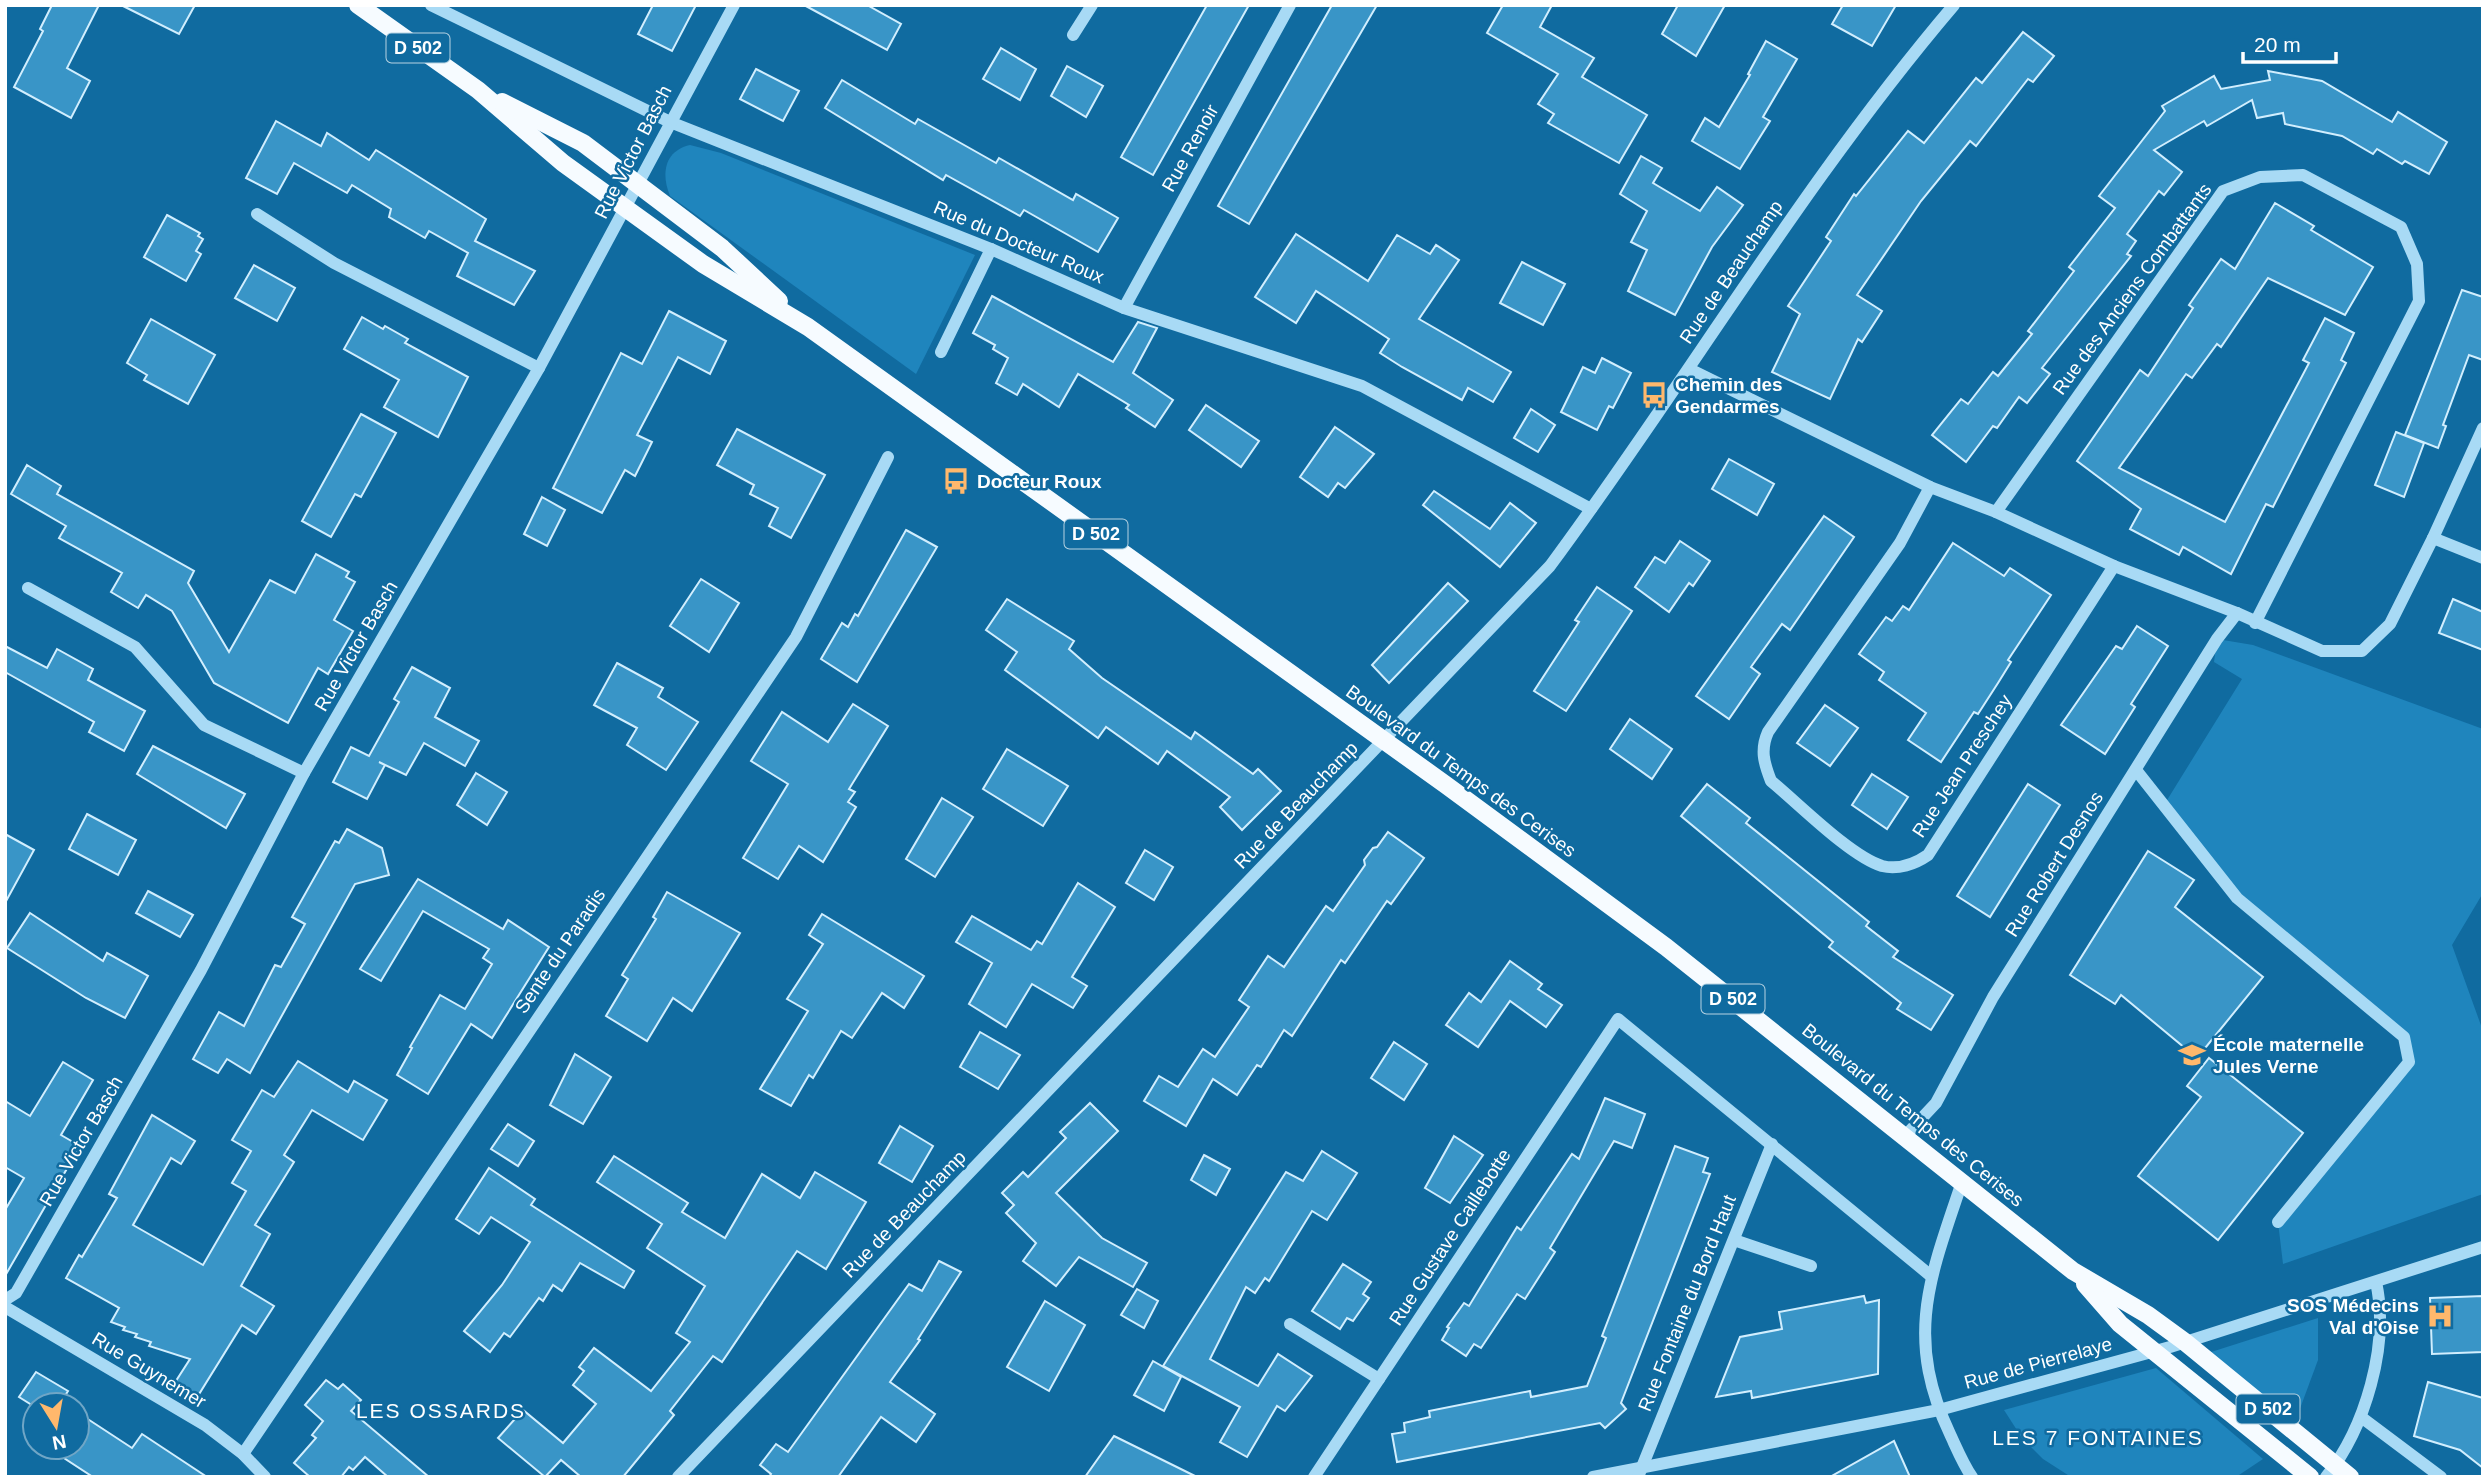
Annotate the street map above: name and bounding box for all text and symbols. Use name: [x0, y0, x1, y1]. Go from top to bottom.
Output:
scale bar: [2243, 21, 2336, 65]
road number: D 502: [386, 33, 450, 62]
text: 20 m: [2254, 33, 2301, 56]
street label: Rue Victor Basch: [590, 82, 676, 222]
street label: Rue Renoir: [1158, 100, 1223, 195]
street label: Rue des Anciens Combattants: [2048, 179, 2216, 399]
street label: Rue du Docteur Roux: [931, 197, 1108, 288]
street label: Rue de Beauchamp: [1675, 197, 1787, 347]
place label: Chemin des Gendarmes: [1675, 374, 1783, 417]
bus stop icon: Chemin des Gendarmes: [1639, 380, 1669, 410]
bus stop icon: Docteur Roux: [941, 466, 971, 496]
place label: Docteur Roux: [977, 471, 1102, 492]
road number: D 502: [1064, 520, 1128, 548]
street label: Rue Victor Basch: [310, 577, 402, 715]
street label: Boulevard du Temps des Cerises: [1342, 681, 1580, 861]
street label: Rue Jean Preschey: [1908, 690, 2016, 841]
street label: Rue de Beauchamp: [1230, 737, 1362, 873]
street label: Rue Robert Desnos: [2001, 788, 2107, 940]
street label: Sente du Paradis: [511, 885, 609, 1017]
road number: D 502: [1702, 984, 1764, 1014]
street label: Boulevard du Temps des Cerises: [1798, 1019, 2028, 1211]
place label: École maternelle Jules Verne: [2213, 1034, 2364, 1077]
school or university icon: École maternelle Jules Verne: [2177, 1040, 2207, 1070]
street label: Rue Victor Basch: [35, 1072, 127, 1210]
street label: Rue Gustave Caillebotte: [1385, 1145, 1515, 1329]
street label: Rue de Beauchamp: [838, 1146, 970, 1282]
street label: Rue Fontaine du Bord Haut: [1634, 1191, 1740, 1414]
place label: SOS Médecins Val d'Oise: [2287, 1295, 2419, 1338]
hospital icon: SOS Médecins Val d'Oise: [2425, 1301, 2455, 1331]
street label: Rue Guynemer: [88, 1328, 210, 1413]
street label: Rue de Pierrelaye: [1962, 1333, 2114, 1393]
north arrow: [21, 1391, 91, 1461]
road number: D 502: [2236, 1394, 2300, 1424]
district label: LES OSSARDS: [356, 1399, 526, 1422]
district label: LES 7 FONTAINES: [1992, 1426, 2204, 1449]
text: N: [50, 1431, 68, 1454]

